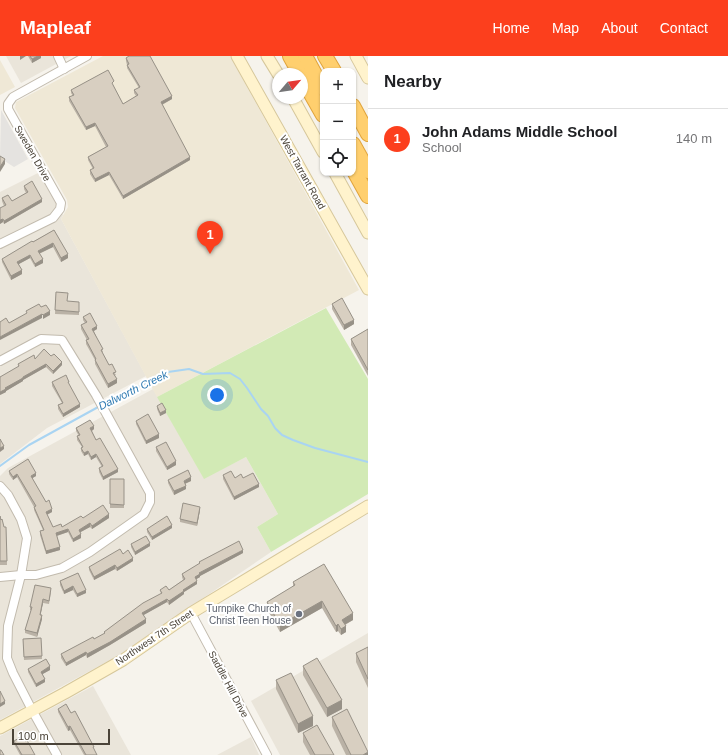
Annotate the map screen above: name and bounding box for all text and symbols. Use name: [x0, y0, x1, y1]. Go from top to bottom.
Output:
text: Mapleaf: [20, 17, 91, 38]
text: Home: [493, 20, 530, 36]
text: Map: [552, 20, 579, 36]
text: About: [601, 20, 638, 36]
text: Contact: [660, 20, 708, 36]
north arrow: [272, 68, 308, 104]
map controls: [320, 68, 356, 176]
button: +: [320, 68, 356, 104]
text: Nearby: [384, 72, 442, 91]
button: −: [320, 104, 356, 140]
text: John Adams Middle School: [422, 123, 617, 140]
street label: Sweden Drive: [12, 124, 53, 183]
text: 1: [393, 131, 401, 146]
text: 140 m: [676, 131, 712, 146]
street label: West Tarrant Road: [278, 133, 327, 211]
button: locate: [320, 140, 356, 176]
text: School: [422, 140, 462, 155]
pin: 1: [197, 221, 223, 254]
water label: Dalworth Creek: [96, 368, 170, 412]
your location: [207, 385, 227, 405]
place label: Turnpike Church of Christ Teen House: [206, 603, 291, 626]
street label: Northwest 7th Street: [113, 607, 195, 667]
marker: Turnpike Church of Christ Teen House: [294, 609, 304, 619]
street label: Saddle Hill Drive: [206, 649, 251, 720]
scale bar: [12, 727, 110, 746]
text: 100 m: [18, 730, 49, 742]

